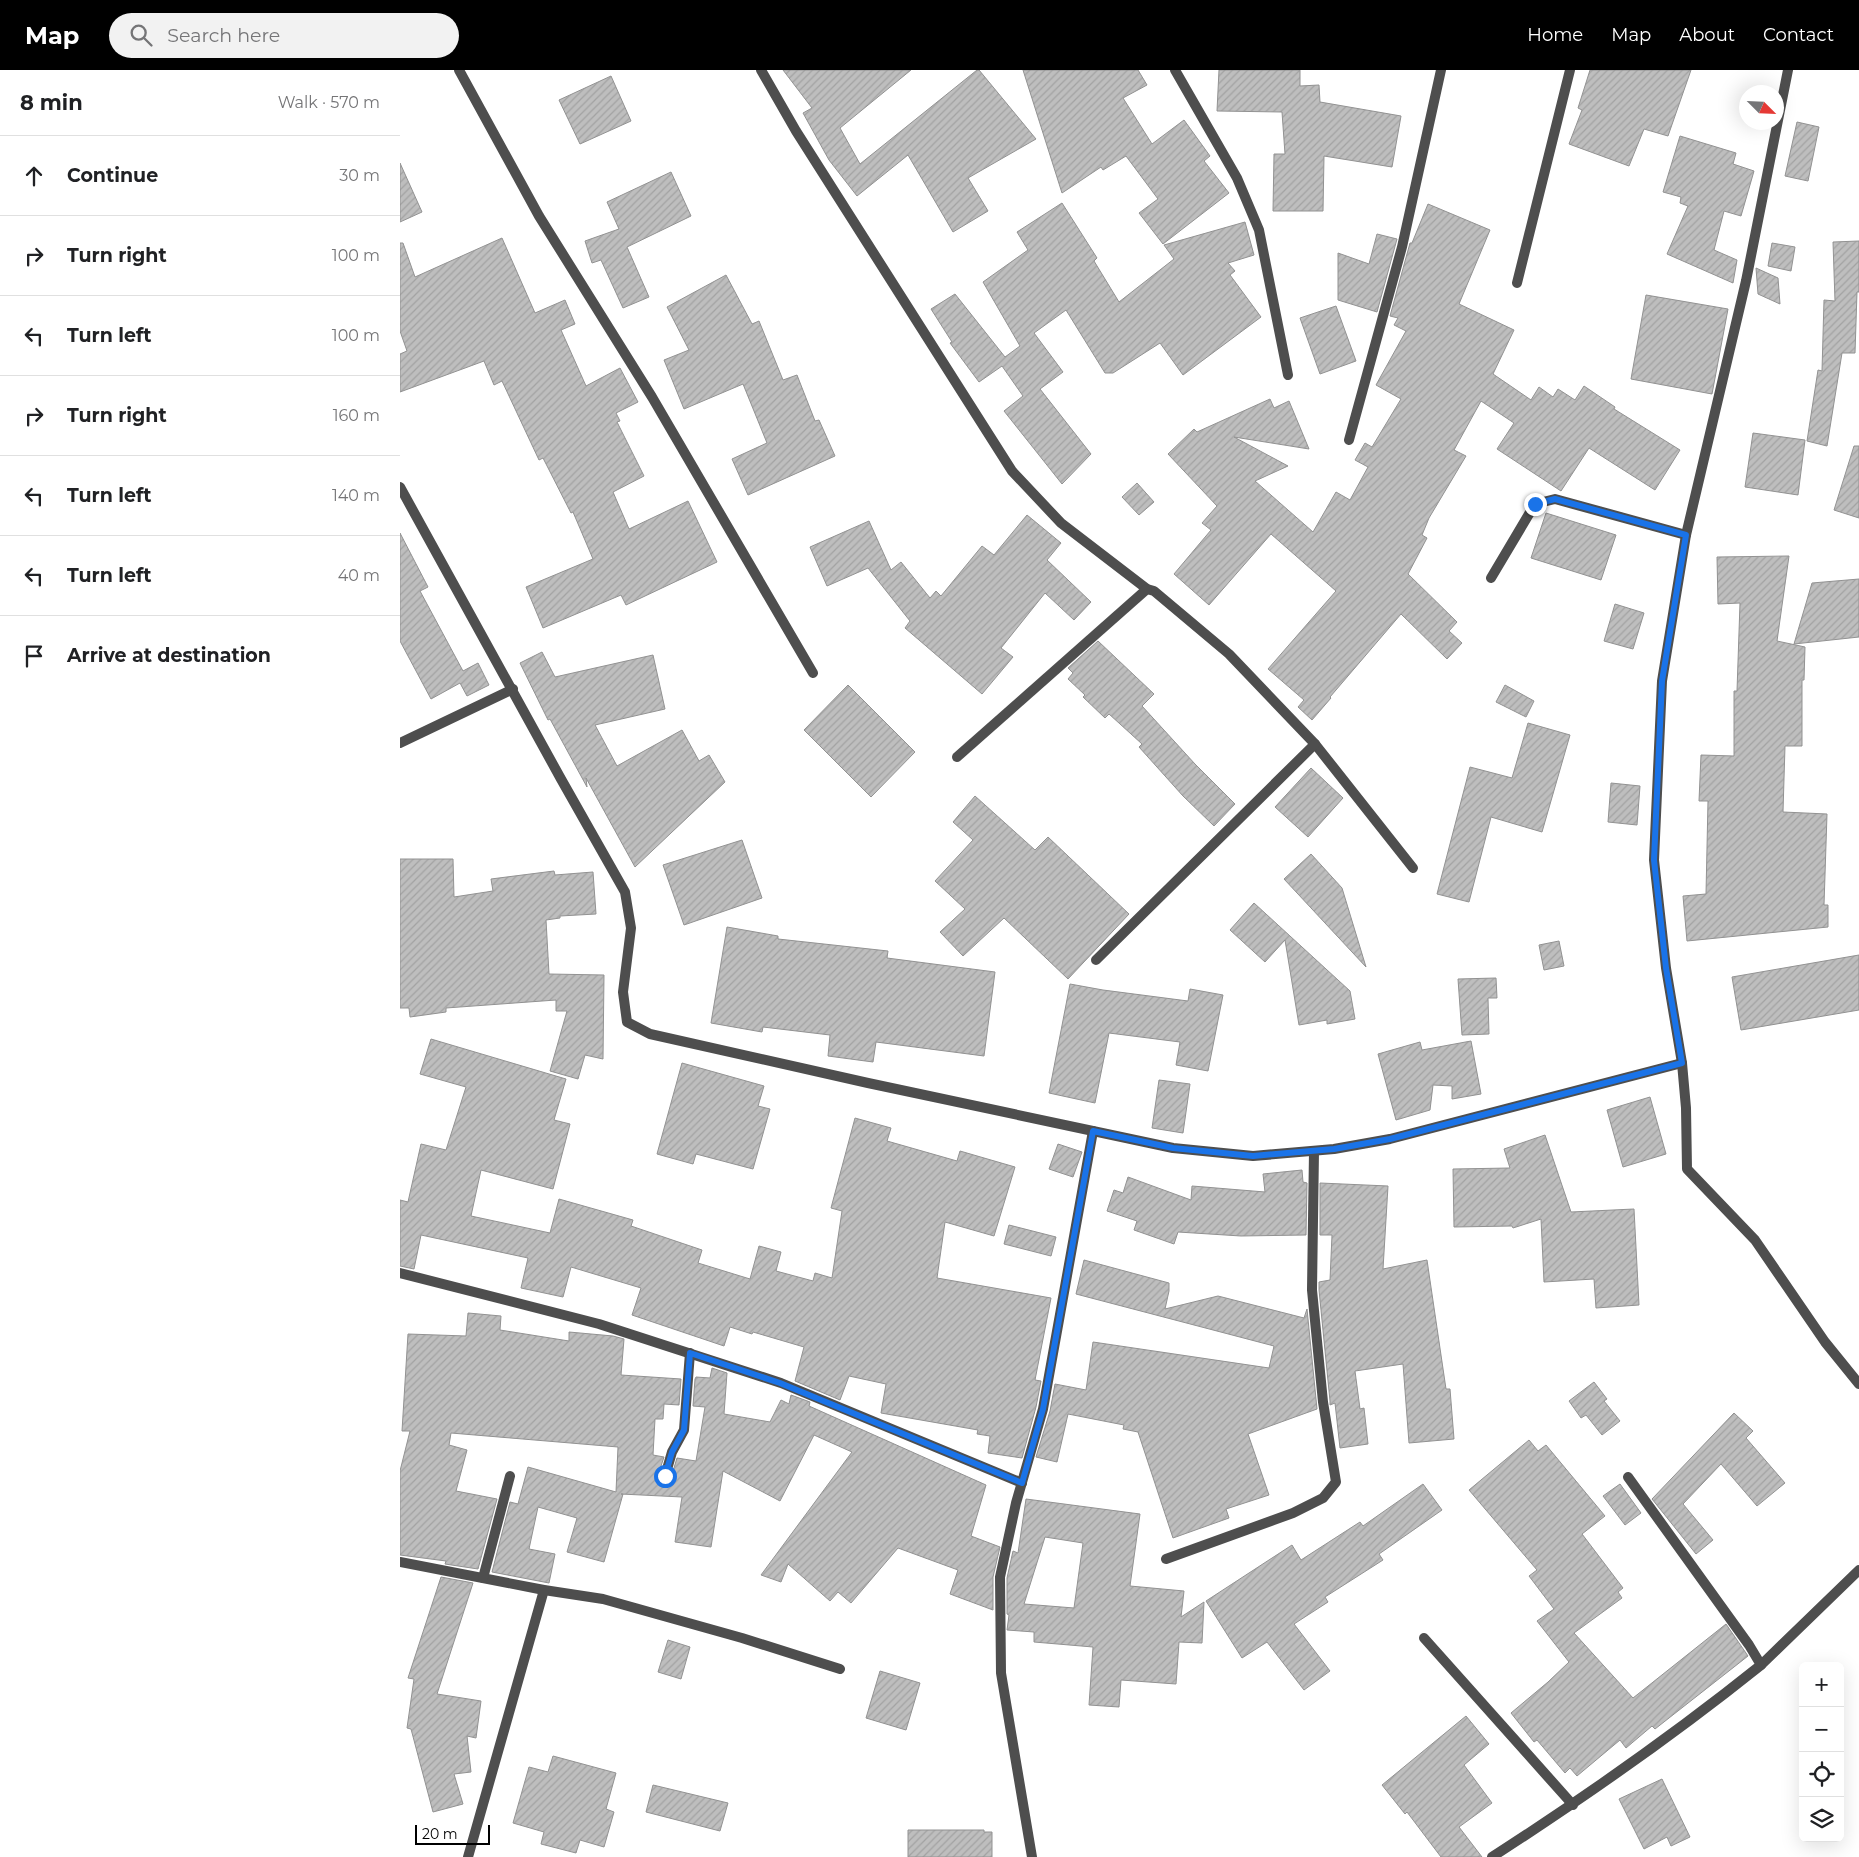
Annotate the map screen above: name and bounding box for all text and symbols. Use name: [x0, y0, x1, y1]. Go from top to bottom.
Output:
search box: [109, 13, 459, 58]
text: Map: [25, 21, 79, 50]
icon: search: [127, 21, 155, 49]
text: Search here: [167, 24, 280, 47]
text: Home: [1527, 24, 1583, 46]
text: Map: [1611, 24, 1651, 46]
text: About: [1679, 24, 1735, 46]
text: Contact: [1763, 24, 1834, 46]
north arrow: [1739, 85, 1784, 130]
text: 8 min: [20, 90, 83, 115]
text: Walk · 570 m: [278, 93, 380, 112]
icon: ahead: [20, 162, 48, 190]
text: Continue: [67, 164, 158, 187]
text: 30 m: [339, 166, 380, 185]
icon: right: [20, 242, 48, 270]
text: Turn right: [67, 244, 167, 267]
text: 100 m: [332, 246, 380, 265]
icon: left: [20, 322, 48, 350]
text: Turn left: [67, 324, 152, 347]
text: 100 m: [332, 326, 380, 345]
icon: right: [20, 402, 48, 430]
text: Turn right: [67, 404, 167, 427]
text: 160 m: [333, 406, 380, 425]
icon: left: [20, 482, 48, 510]
text: Turn left: [67, 484, 152, 507]
text: 140 m: [332, 486, 380, 505]
route end: [1524, 493, 1547, 516]
icon: left: [20, 562, 48, 590]
text: Turn left: [67, 564, 152, 587]
text: 40 m: [338, 566, 380, 585]
icon: arrive: [20, 642, 48, 670]
text: Arrive at destination: [67, 644, 271, 667]
route start: [654, 1465, 677, 1488]
map controls: [1799, 1662, 1844, 1842]
button: +: [1799, 1662, 1844, 1707]
button: −: [1799, 1707, 1844, 1752]
button: locate: [1799, 1752, 1844, 1797]
button: layers: [1799, 1797, 1844, 1842]
scale bar: [415, 1822, 490, 1845]
text: 20 m: [422, 1825, 458, 1843]

